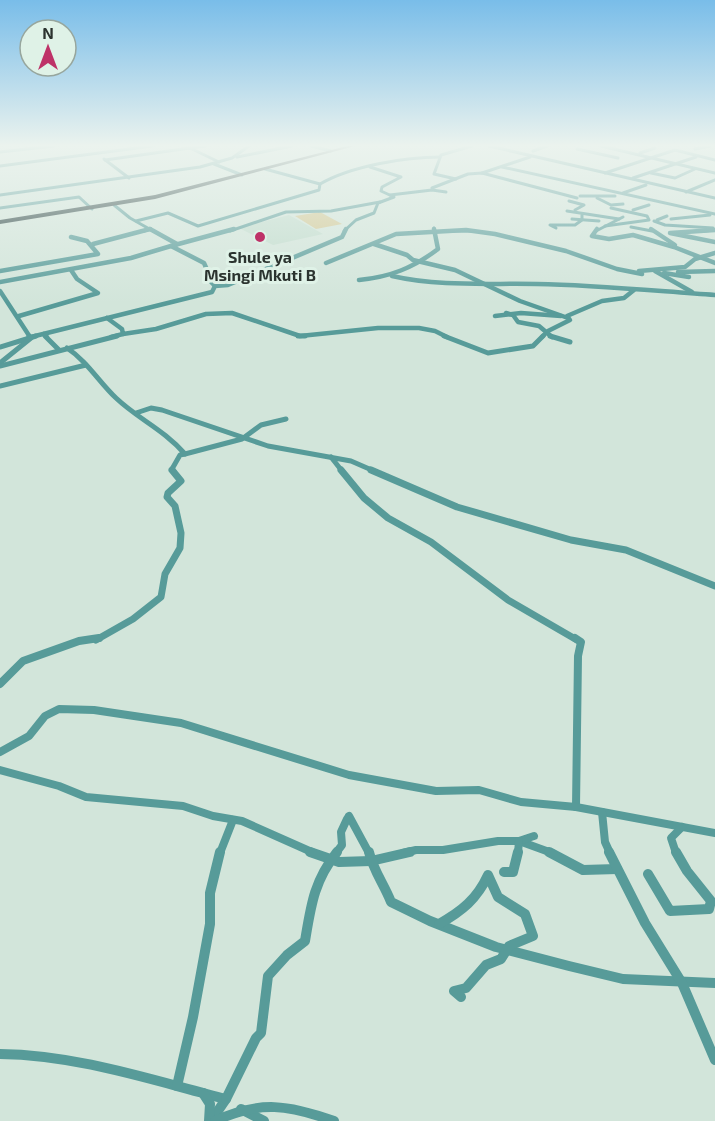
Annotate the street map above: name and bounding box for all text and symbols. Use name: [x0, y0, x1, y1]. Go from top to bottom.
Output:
north arrow: [18, 18, 78, 78]
text: N: [42, 23, 54, 42]
marker: Shule ya Msingi Mkuti B: [253, 230, 267, 244]
place label: Shule ya Msingi Mkuti B: [204, 247, 316, 284]

